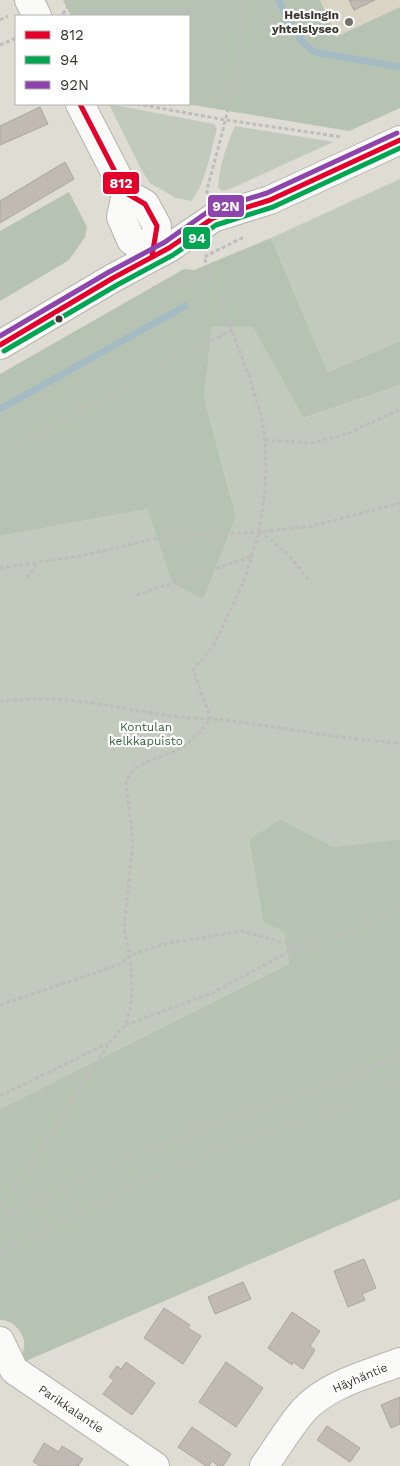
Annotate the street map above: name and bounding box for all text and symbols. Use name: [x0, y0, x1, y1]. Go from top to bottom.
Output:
place label: Helsingin yhteislyseo: [271, 8, 339, 36]
legend: [15, 15, 190, 105]
marker: Helsingin yhteislyseo: [343, 16, 355, 28]
text: 812: [60, 26, 84, 44]
text: 94: [60, 51, 78, 69]
text: 92N: [60, 76, 89, 94]
line badge: 812: [102, 171, 140, 195]
text: 812: [109, 175, 133, 191]
line badge: 92N: [207, 194, 245, 218]
text: 92N: [212, 198, 240, 214]
line badge: 94: [182, 226, 211, 250]
text: 94: [188, 230, 206, 246]
unlabelled marker: [54, 314, 64, 324]
park label: Kontulan kelkkapuisto: [109, 720, 183, 748]
street label: Häyhäntie: [331, 1360, 390, 1396]
street label: Parikkalantie: [36, 1382, 106, 1436]

